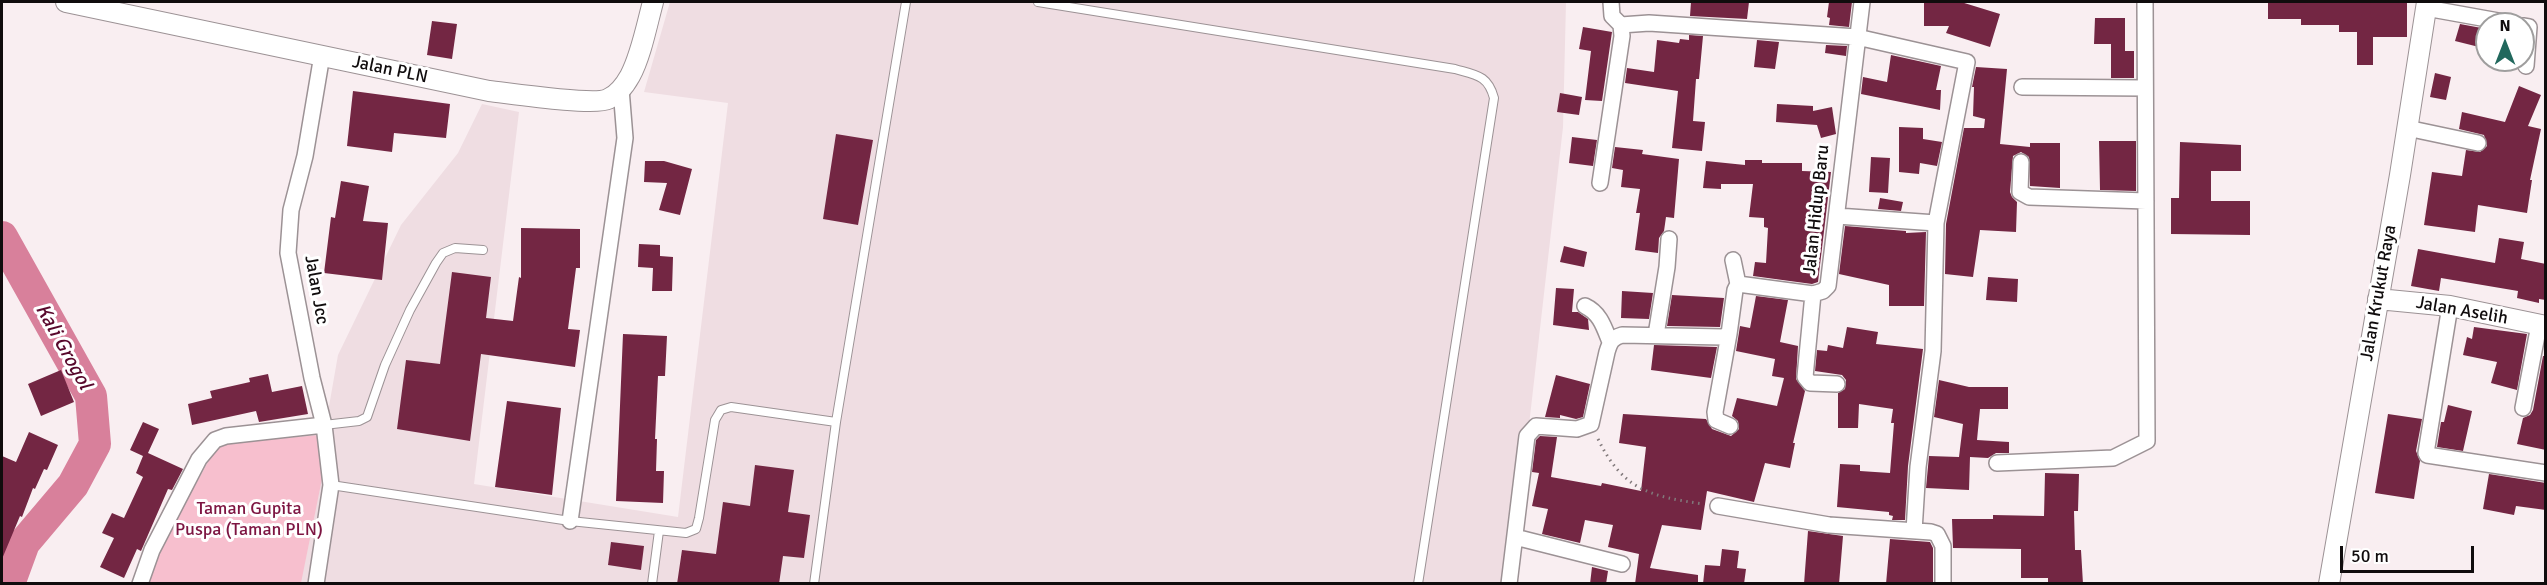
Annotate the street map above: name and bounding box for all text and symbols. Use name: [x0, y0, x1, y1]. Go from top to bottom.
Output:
north arrow: [2475, 12, 2535, 72]
text: N: [2499, 16, 2511, 36]
street label: Jalan PLN: [350, 51, 430, 89]
street label: Jalan Hidup Baru: [1799, 144, 1835, 276]
street label: Jalan Krukut Raya: [2356, 223, 2402, 363]
street label: Jalan Jcc: [299, 254, 333, 326]
street label: Jalan Aselih: [2414, 292, 2510, 330]
water label: Kali Grogol: [30, 300, 96, 394]
park label: Taman Gupita Puspa (Taman PLN): [175, 498, 323, 540]
scale bar: [2343, 534, 2476, 572]
text: 50 m: [2351, 545, 2389, 567]

